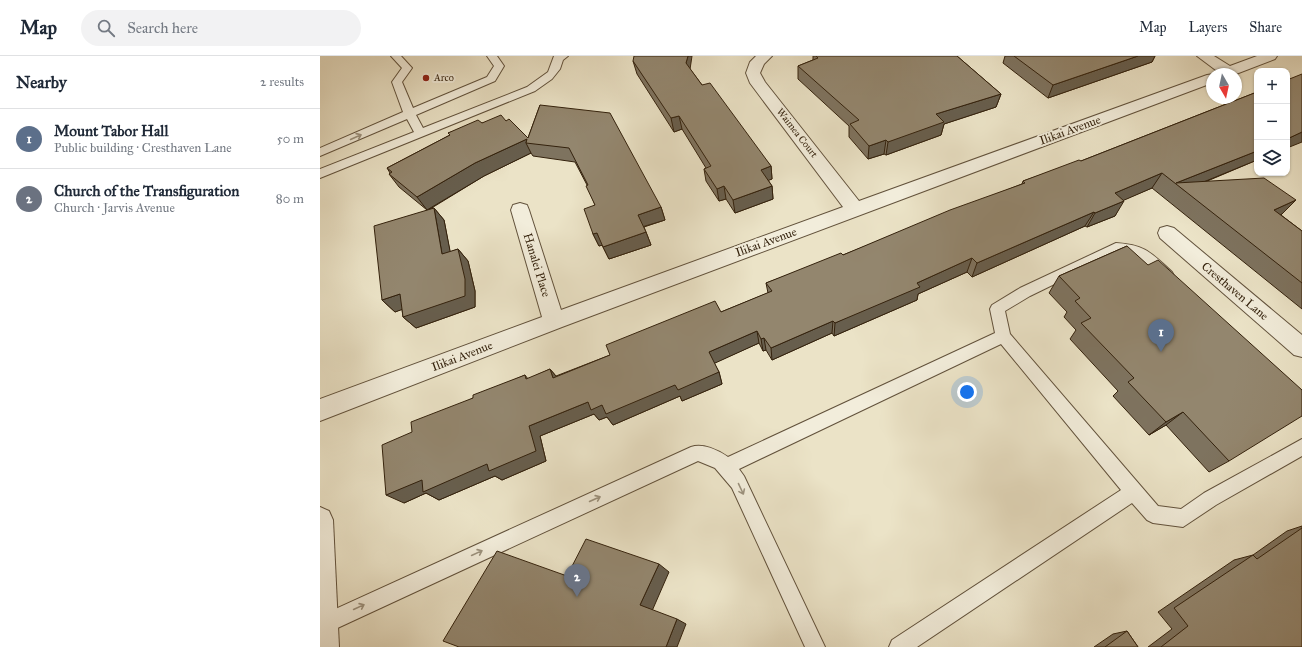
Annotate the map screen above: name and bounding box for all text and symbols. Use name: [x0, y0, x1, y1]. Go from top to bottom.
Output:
search box: [81, 10, 361, 46]
text: Map: [20, 16, 57, 39]
icon: search: [95, 17, 117, 39]
text: Search here: [127, 19, 198, 37]
text: Map: [1139, 19, 1167, 36]
text: Layers: [1189, 19, 1227, 36]
text: Share: [1249, 19, 1282, 36]
north arrow: [1206, 68, 1242, 104]
map controls: [1254, 68, 1290, 176]
button: +: [1254, 68, 1290, 104]
text: Nearby: [16, 72, 67, 93]
place label: Arco: [433, 72, 454, 84]
marker: Arco: [421, 73, 431, 83]
text: 2 results: [260, 74, 304, 90]
button: −: [1254, 104, 1290, 140]
street label: Waimea Court: [774, 106, 820, 160]
street label: Ilikai Avenue: [1037, 112, 1103, 148]
text: Mount Tabor Hall: [54, 122, 168, 140]
text: 1: [26, 131, 32, 147]
text: 50 m: [277, 131, 304, 147]
one-way arrow: [349, 132, 361, 140]
text: Public building · Cresthaven Lane: [54, 140, 232, 156]
button: layers: [1254, 140, 1290, 176]
text: Church of the Transfiguration: [54, 182, 239, 200]
text: 2: [26, 191, 32, 207]
text: 80 m: [276, 191, 304, 207]
text: Church · Jarvis Avenue: [54, 200, 175, 216]
street label: Ilikai Avenue: [733, 224, 799, 260]
street label: Hanalei Place: [521, 231, 553, 299]
street label: Cresthaven Lane: [1199, 259, 1271, 323]
pin: 1: [1148, 319, 1174, 352]
street label: Ilikai Avenue: [430, 338, 494, 374]
your location: [957, 382, 977, 402]
one-way arrow: [738, 482, 745, 494]
one-way arrow: [589, 495, 601, 502]
one-way arrow: [471, 549, 483, 556]
pin: 2: [564, 564, 590, 597]
one-way arrow: [353, 603, 365, 610]

